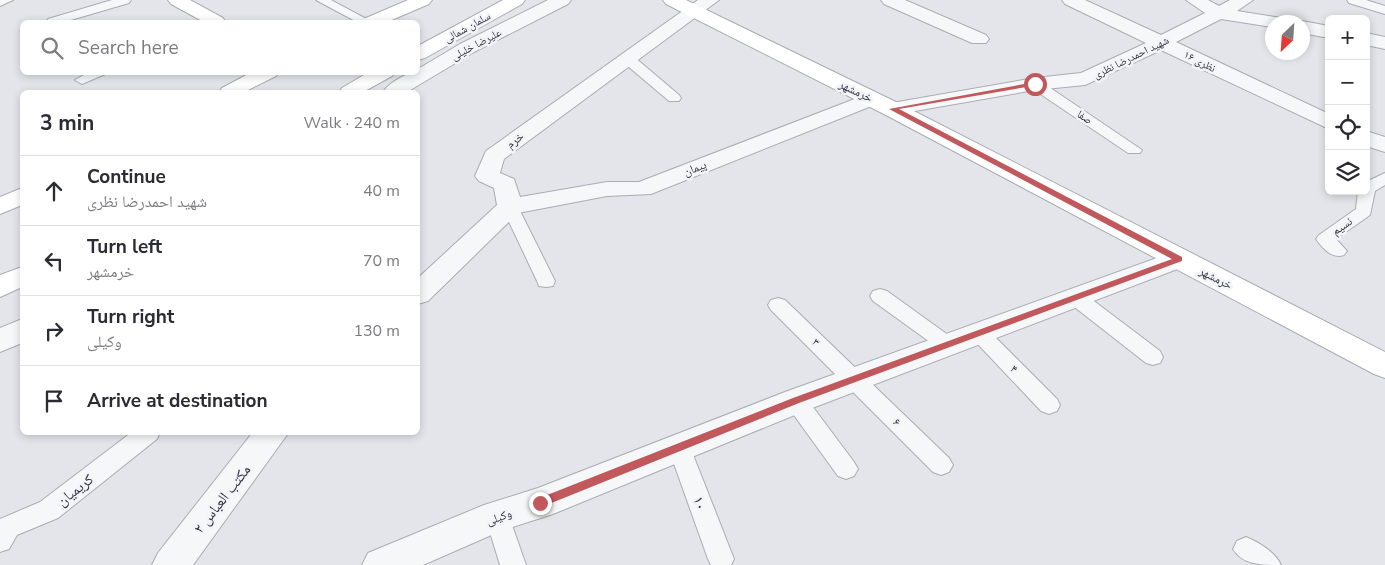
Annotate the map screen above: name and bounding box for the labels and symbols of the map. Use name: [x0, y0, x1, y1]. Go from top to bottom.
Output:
street label: سلمان شمالی: [441, 9, 493, 46]
north arrow: [1265, 15, 1310, 60]
street label: علیرضا خلیلی: [449, 25, 504, 64]
street label: شهید احمدرضا نظری: [1091, 33, 1172, 82]
street label: نظری ۱۶: [1181, 47, 1218, 76]
route start: [1024, 73, 1047, 96]
street label: خرمشهر: [836, 76, 876, 106]
street label: صفا: [1074, 107, 1095, 128]
street label: خرم: [503, 128, 527, 152]
street label: پیمان: [681, 156, 709, 180]
street label: نسیم: [1328, 213, 1356, 239]
street label: خرمشهر: [1196, 262, 1236, 293]
street label: ۳: [808, 334, 824, 350]
street label: ۴: [1006, 362, 1022, 376]
street label: ۶: [890, 414, 904, 430]
street label: مکتب العباس ۲: [189, 460, 255, 538]
street label: کریمیان: [52, 469, 98, 511]
route end: [529, 492, 552, 515]
street label: ۱۰: [688, 493, 712, 513]
street label: وکیلی: [484, 505, 514, 529]

